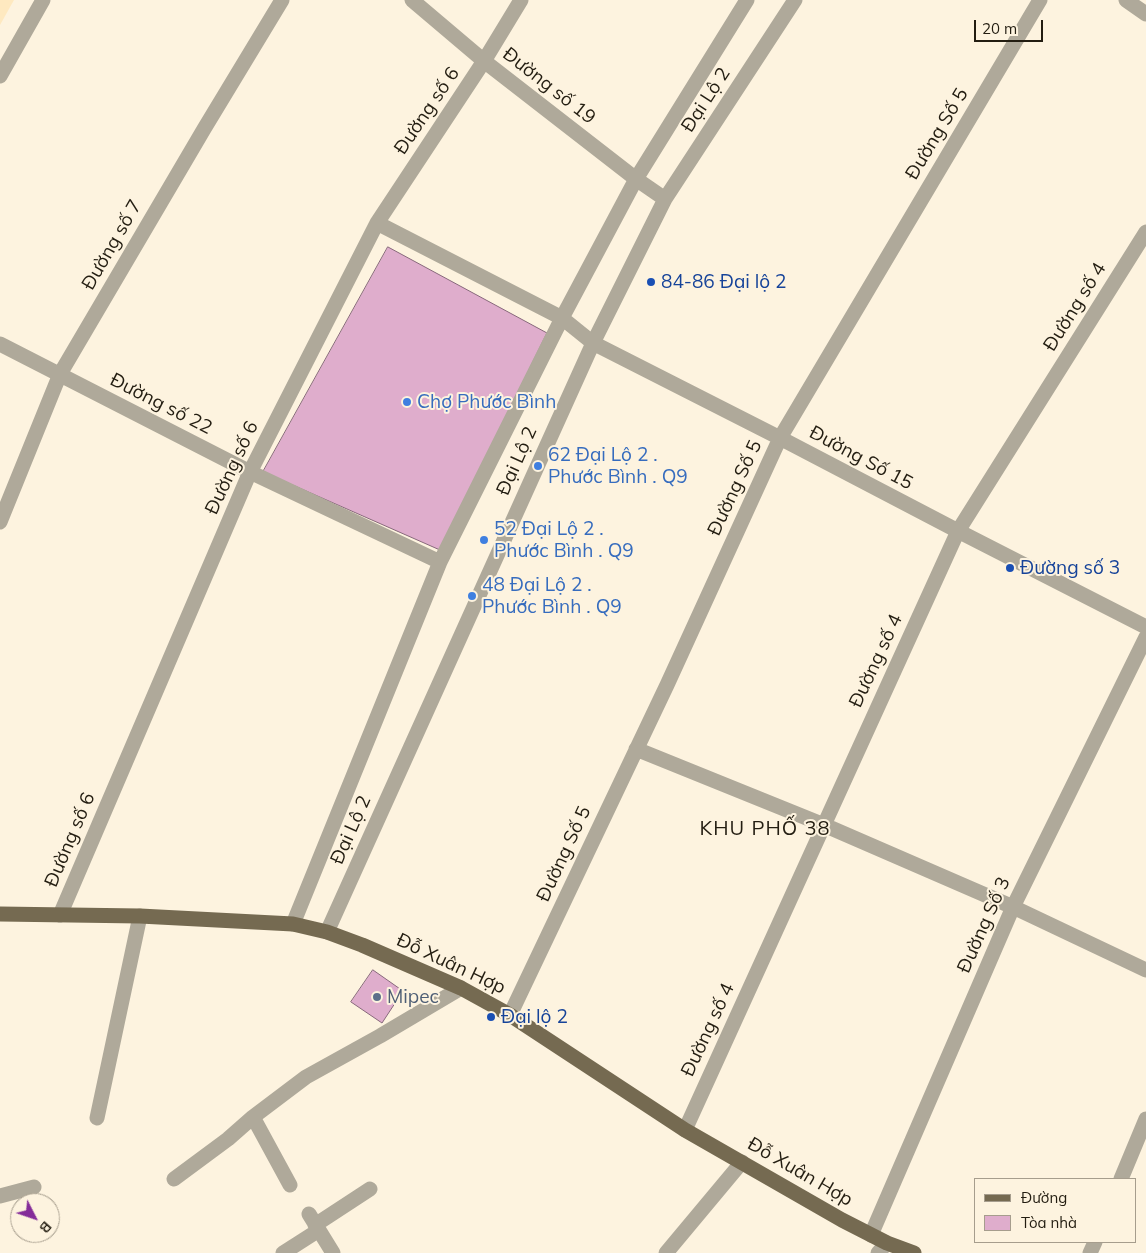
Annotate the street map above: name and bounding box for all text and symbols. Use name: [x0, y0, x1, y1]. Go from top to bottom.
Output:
scale bar: [976, 10, 1045, 42]
text: 20 m: [982, 19, 1017, 38]
street label: Đường số 19: [498, 43, 600, 129]
street label: Đường số 6: [390, 63, 464, 159]
street label: Đại Lộ 2: [677, 63, 735, 137]
street label: Đường Số 5: [901, 84, 973, 184]
street label: Đường số 7: [77, 196, 147, 294]
street label: Đường số 4: [1039, 258, 1111, 356]
place label: 84-86 Đại lộ 2: [661, 271, 786, 293]
marker: 84-86 Đại lộ 2: [645, 276, 657, 288]
street label: Đường số 22: [106, 369, 216, 439]
place label: Chợ Phước Bình: [417, 391, 556, 413]
marker: Chợ Phước Bình: [401, 396, 413, 408]
street label: Đường số 6: [200, 418, 264, 518]
street label: Đường Số 15: [805, 421, 917, 495]
street label: Đại Lộ 2: [492, 423, 542, 499]
street label: Đường Số 5: [703, 437, 767, 539]
place label: 62 Đại Lộ 2 . Phước Bình . Q9: [548, 444, 688, 488]
marker: 62 Đại Lộ 2 . Phước Bình . Q9: [532, 460, 544, 472]
place label: 52 Đại Lộ 2 . Phước Bình . Q9: [494, 518, 634, 562]
marker: 52 Đại Lộ 2 . Phước Bình . Q9: [478, 534, 490, 546]
place label: Đường số 3: [1020, 557, 1120, 579]
marker: Đường số 3: [1004, 562, 1016, 574]
place label: 48 Đại Lộ 2 . Phước Bình . Q9: [482, 574, 622, 618]
marker: 48 Đại Lộ 2 . Phước Bình . Q9: [466, 590, 478, 602]
street label: Đường số 4: [844, 611, 908, 711]
street label: Đường số 6: [40, 789, 100, 891]
street label: Đại Lộ 2: [326, 792, 376, 868]
street label: Đường Số 5: [532, 803, 596, 905]
district label: KHU PHỐ 38: [698, 817, 832, 841]
street label: Đường Số 3: [953, 873, 1015, 977]
street label: Đỗ Xuân Hợp: [393, 929, 509, 999]
street label: Đường số 4: [676, 980, 740, 1080]
place label: Mipec: [387, 986, 439, 1008]
marker: Mipec: [371, 991, 383, 1003]
place label: Đại lộ 2: [501, 1006, 568, 1028]
marker: Đại lộ 2: [485, 1011, 497, 1023]
street label: Đỗ Xuân Hợp: [743, 1133, 857, 1211]
legend: [974, 1178, 1136, 1243]
text: Đường: [1021, 1188, 1067, 1207]
north arrow: [10, 1193, 60, 1243]
text: Tòa nhà: [1021, 1213, 1077, 1232]
text: B: [36, 1218, 56, 1237]

